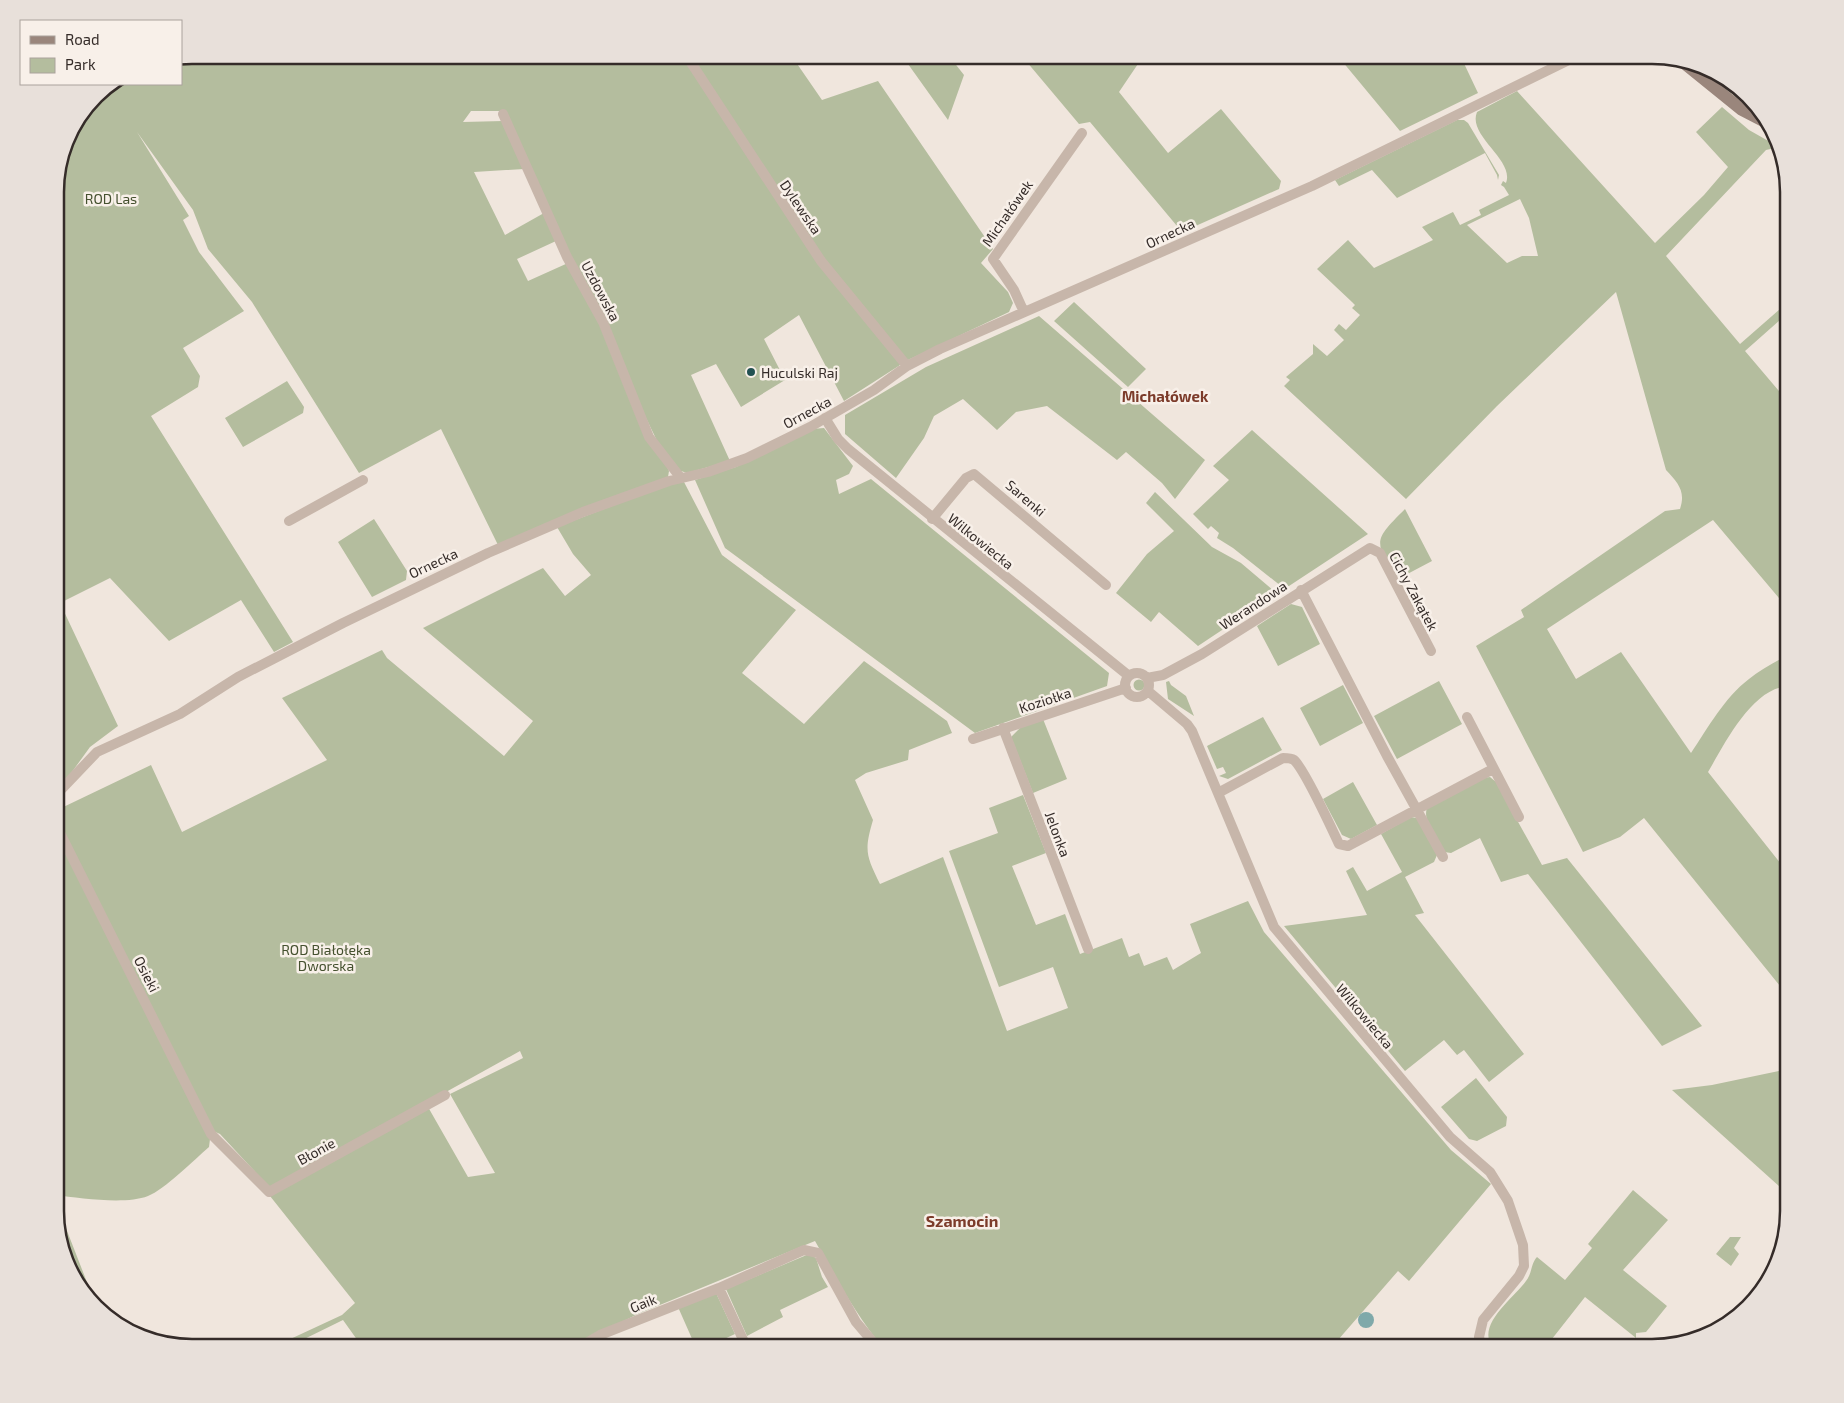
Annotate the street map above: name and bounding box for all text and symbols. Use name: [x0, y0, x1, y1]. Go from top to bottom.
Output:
legend: [20, 20, 182, 85]
text: Road: [65, 30, 100, 48]
text: Park: [65, 55, 96, 73]
street label: Dylewska: [777, 177, 825, 237]
street label: Michałówek: [978, 177, 1036, 249]
park label: ROD Las: [85, 190, 137, 207]
street label: Ornecka: [1143, 214, 1197, 252]
street label: Uzdowska: [578, 258, 624, 324]
place label: Huculski Raj: [761, 364, 838, 381]
marker: Huculski Raj: [745, 366, 757, 378]
district label: Michałówek: [1122, 387, 1209, 405]
street label: Ornecka: [780, 392, 834, 432]
street label: Sarenki: [1003, 476, 1049, 520]
street label: Wilkowiecka: [945, 509, 1017, 573]
street label: Ornecka: [406, 544, 460, 582]
street label: Cichy Zakątek: [1386, 549, 1442, 633]
street label: Werandowa: [1216, 577, 1290, 633]
street label: Koziołka: [1017, 684, 1073, 716]
street label: Jelonka: [1042, 809, 1074, 859]
park label: ROD Białołęka Dworska: [281, 941, 371, 974]
street label: Osieki: [131, 953, 163, 995]
street label: Wilkowiecka: [1333, 980, 1397, 1052]
street label: Błonie: [294, 1134, 338, 1168]
district label: Szamocin: [926, 1211, 998, 1230]
street label: Gaik: [627, 1290, 659, 1316]

